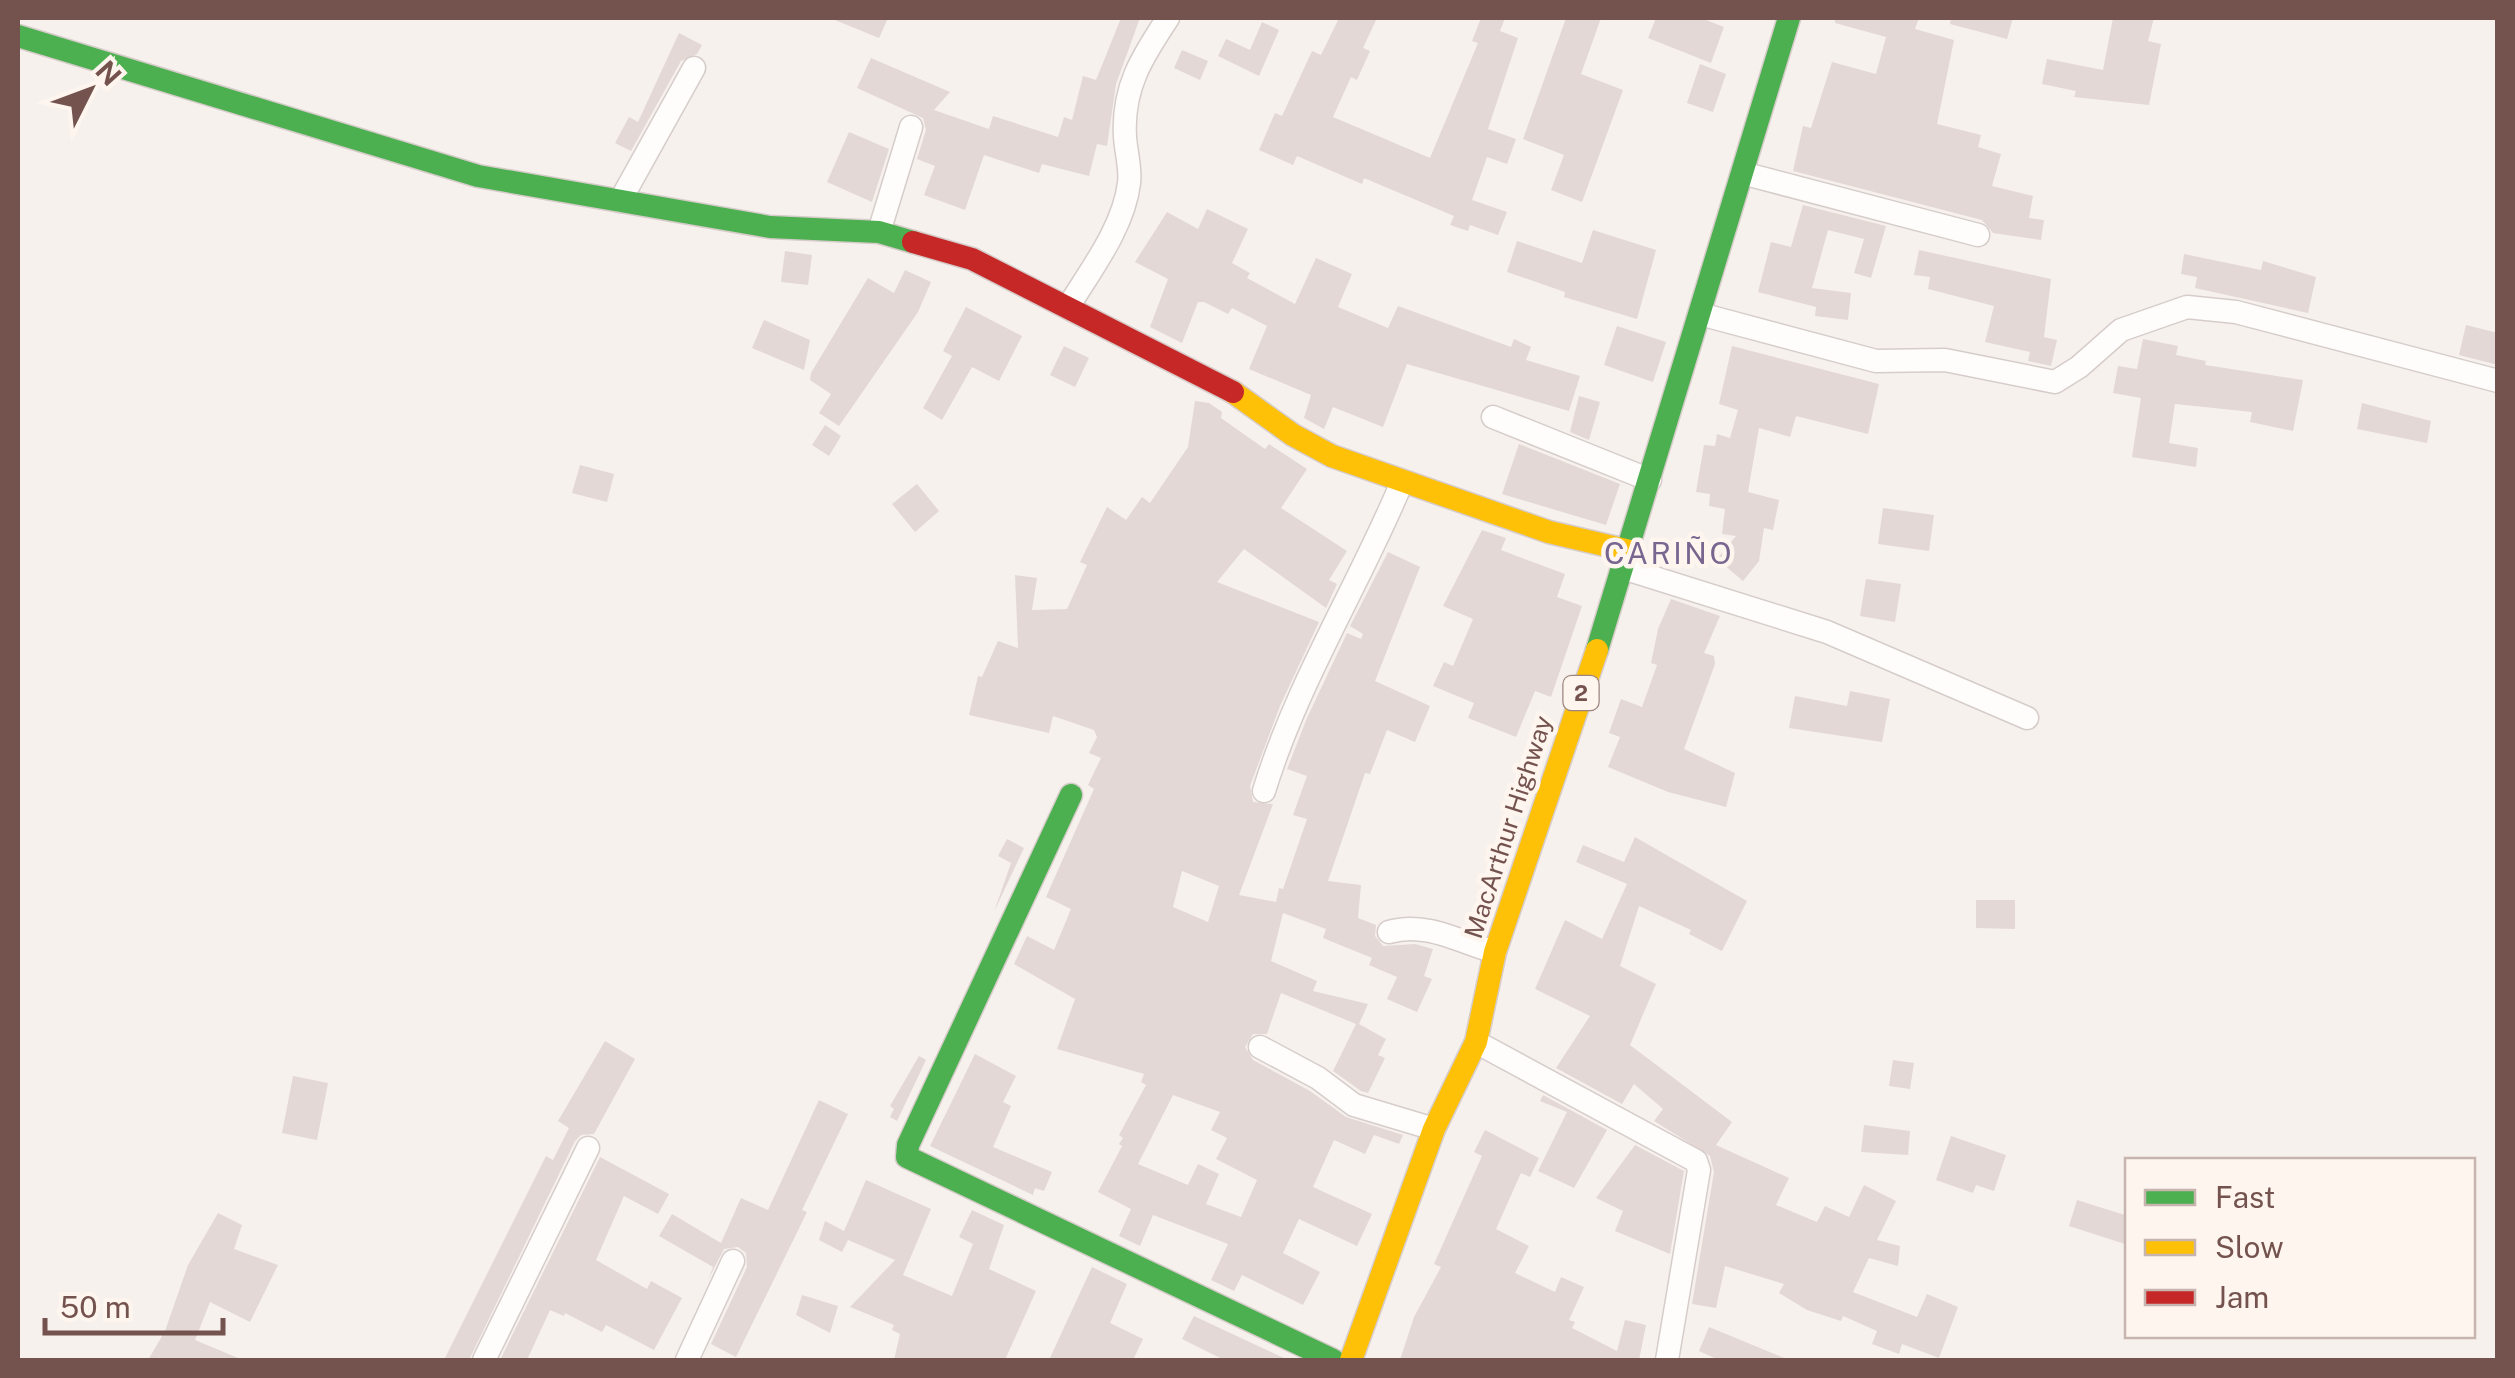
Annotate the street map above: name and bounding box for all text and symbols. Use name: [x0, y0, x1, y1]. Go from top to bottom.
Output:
north arrow: [40, 40, 140, 140]
text: N: [89, 54, 129, 92]
district label: CARIÑO: [1604, 535, 1734, 571]
road number: 2: [1564, 676, 1598, 710]
street label: MacArthur Highway: [1458, 712, 1558, 942]
legend: [2125, 1158, 2475, 1338]
text: Fast: [2215, 1179, 2275, 1215]
text: Slow: [2215, 1229, 2284, 1265]
scale bar: [45, 1273, 222, 1335]
text: Jam: [2215, 1279, 2269, 1315]
text: 50 m: [60, 1289, 131, 1325]

